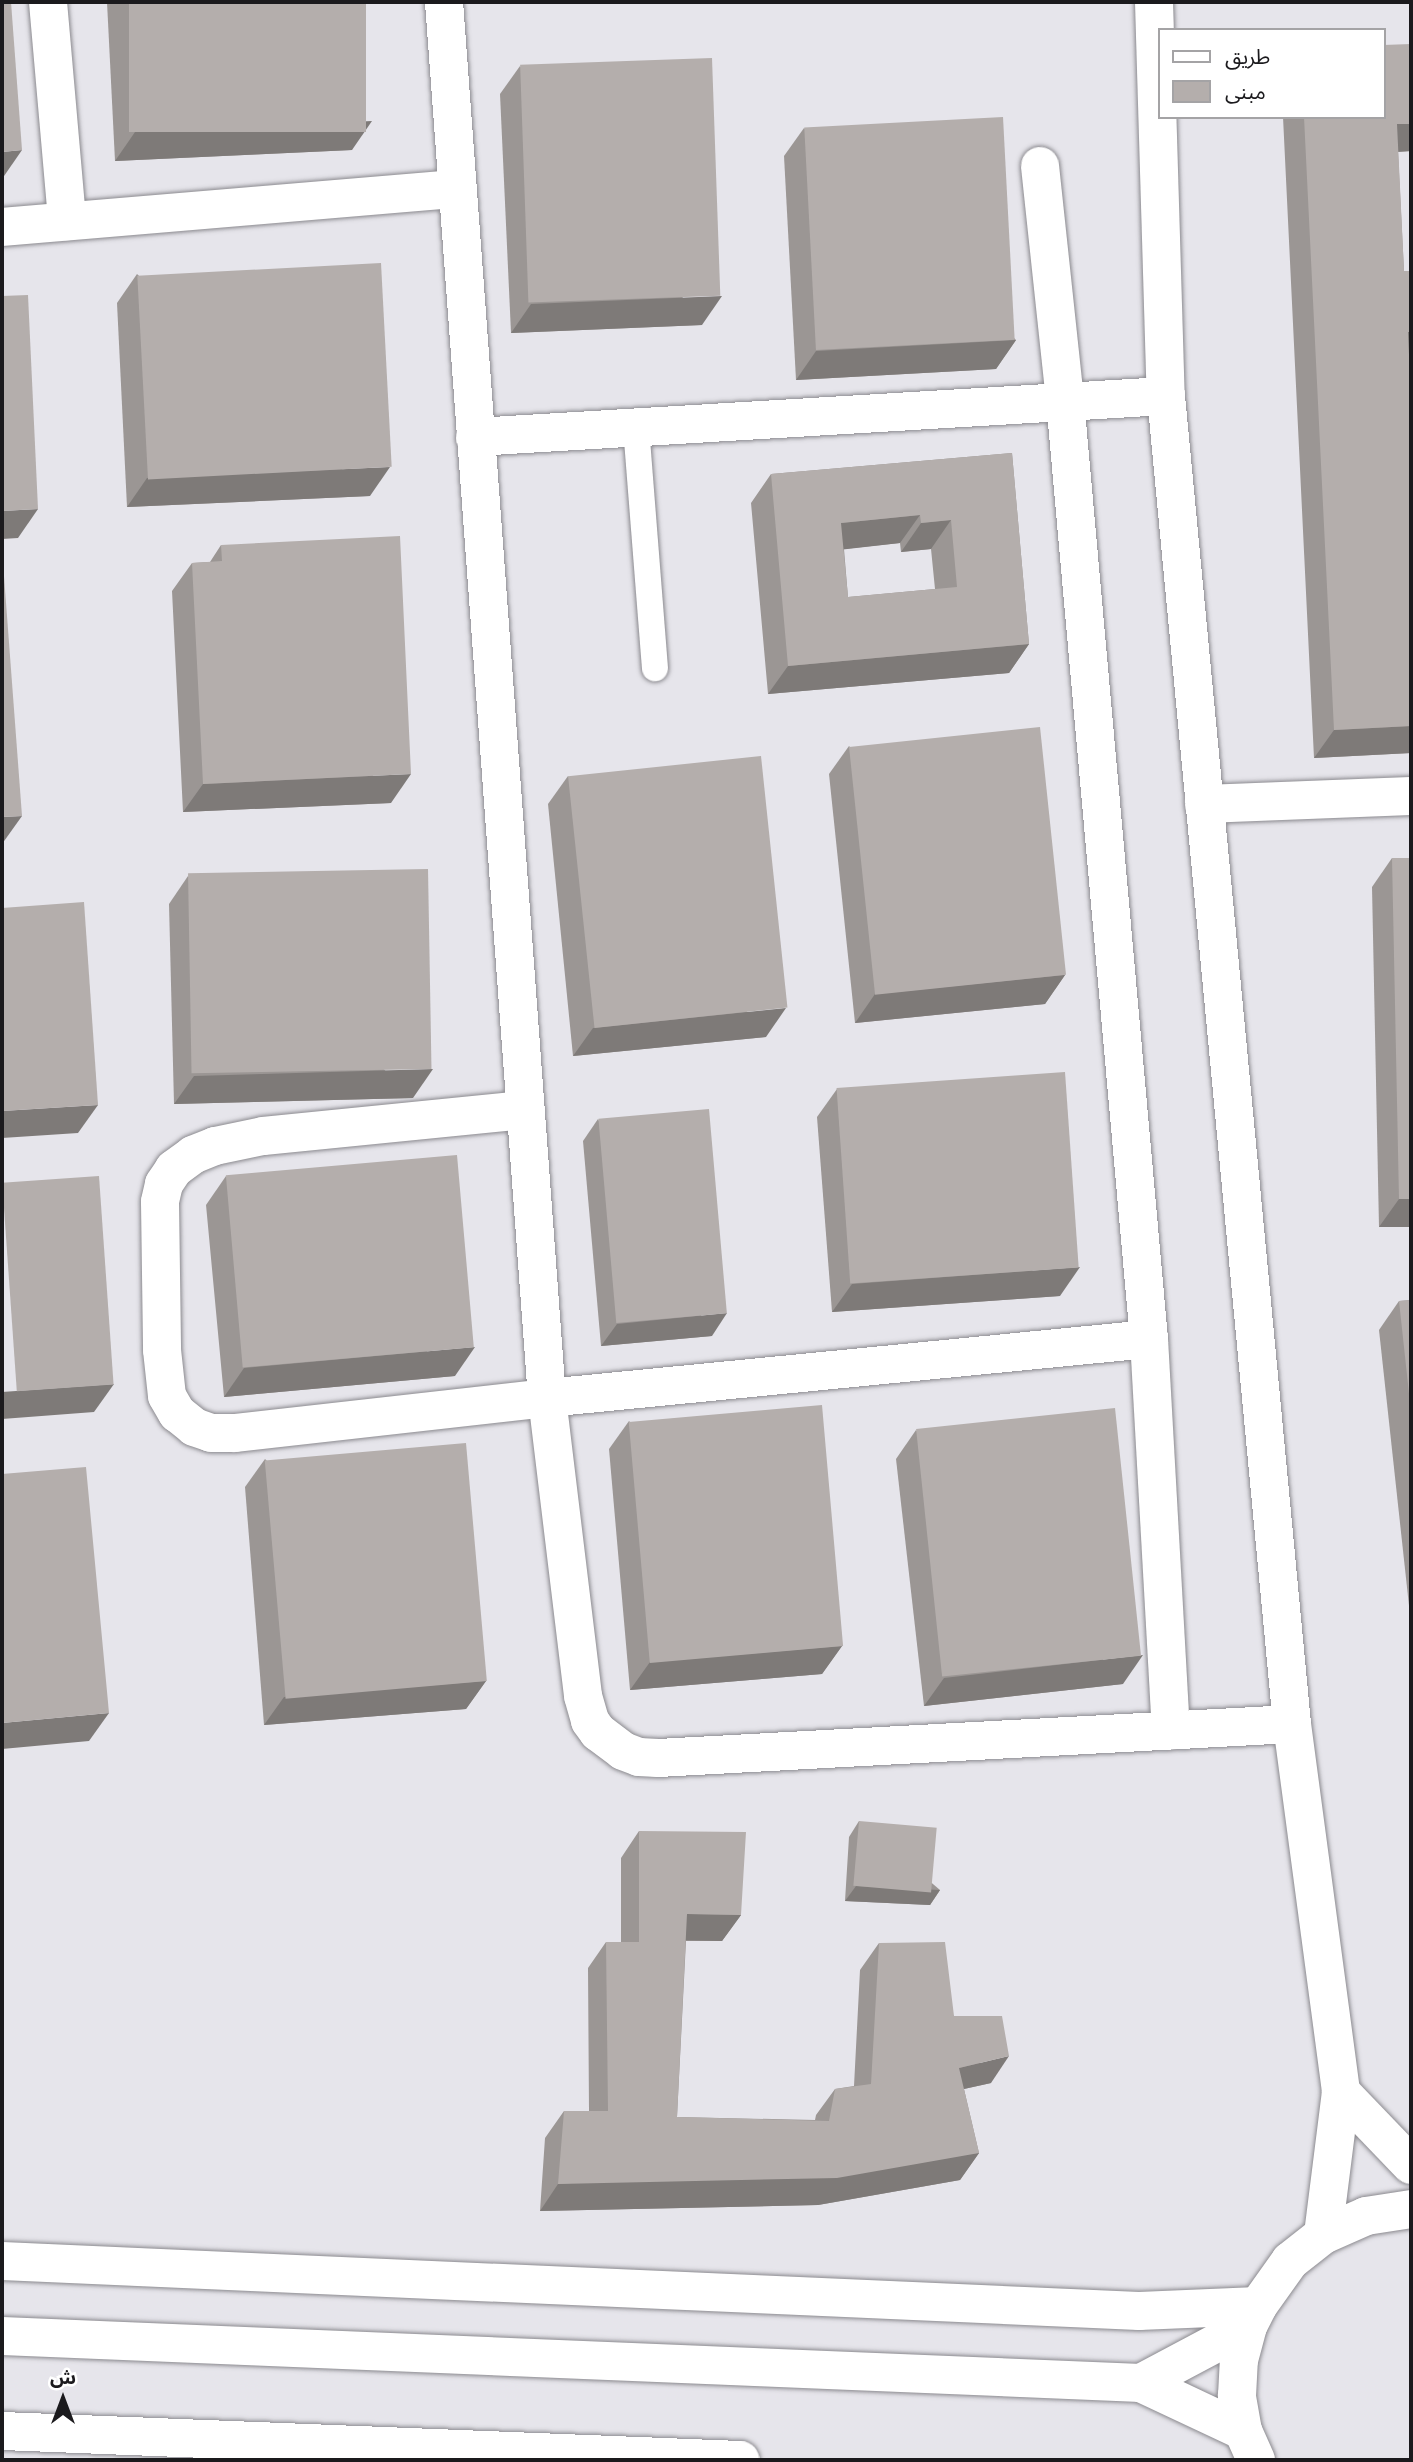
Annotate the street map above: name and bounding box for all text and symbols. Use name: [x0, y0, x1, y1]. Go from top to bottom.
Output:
legend: [1158, 28, 1385, 119]
text: طريق: [1225, 42, 1270, 71]
text: مبنى: [1225, 77, 1266, 106]
north arrow: [28, 2364, 98, 2434]
text: ش: [50, 2364, 76, 2391]

